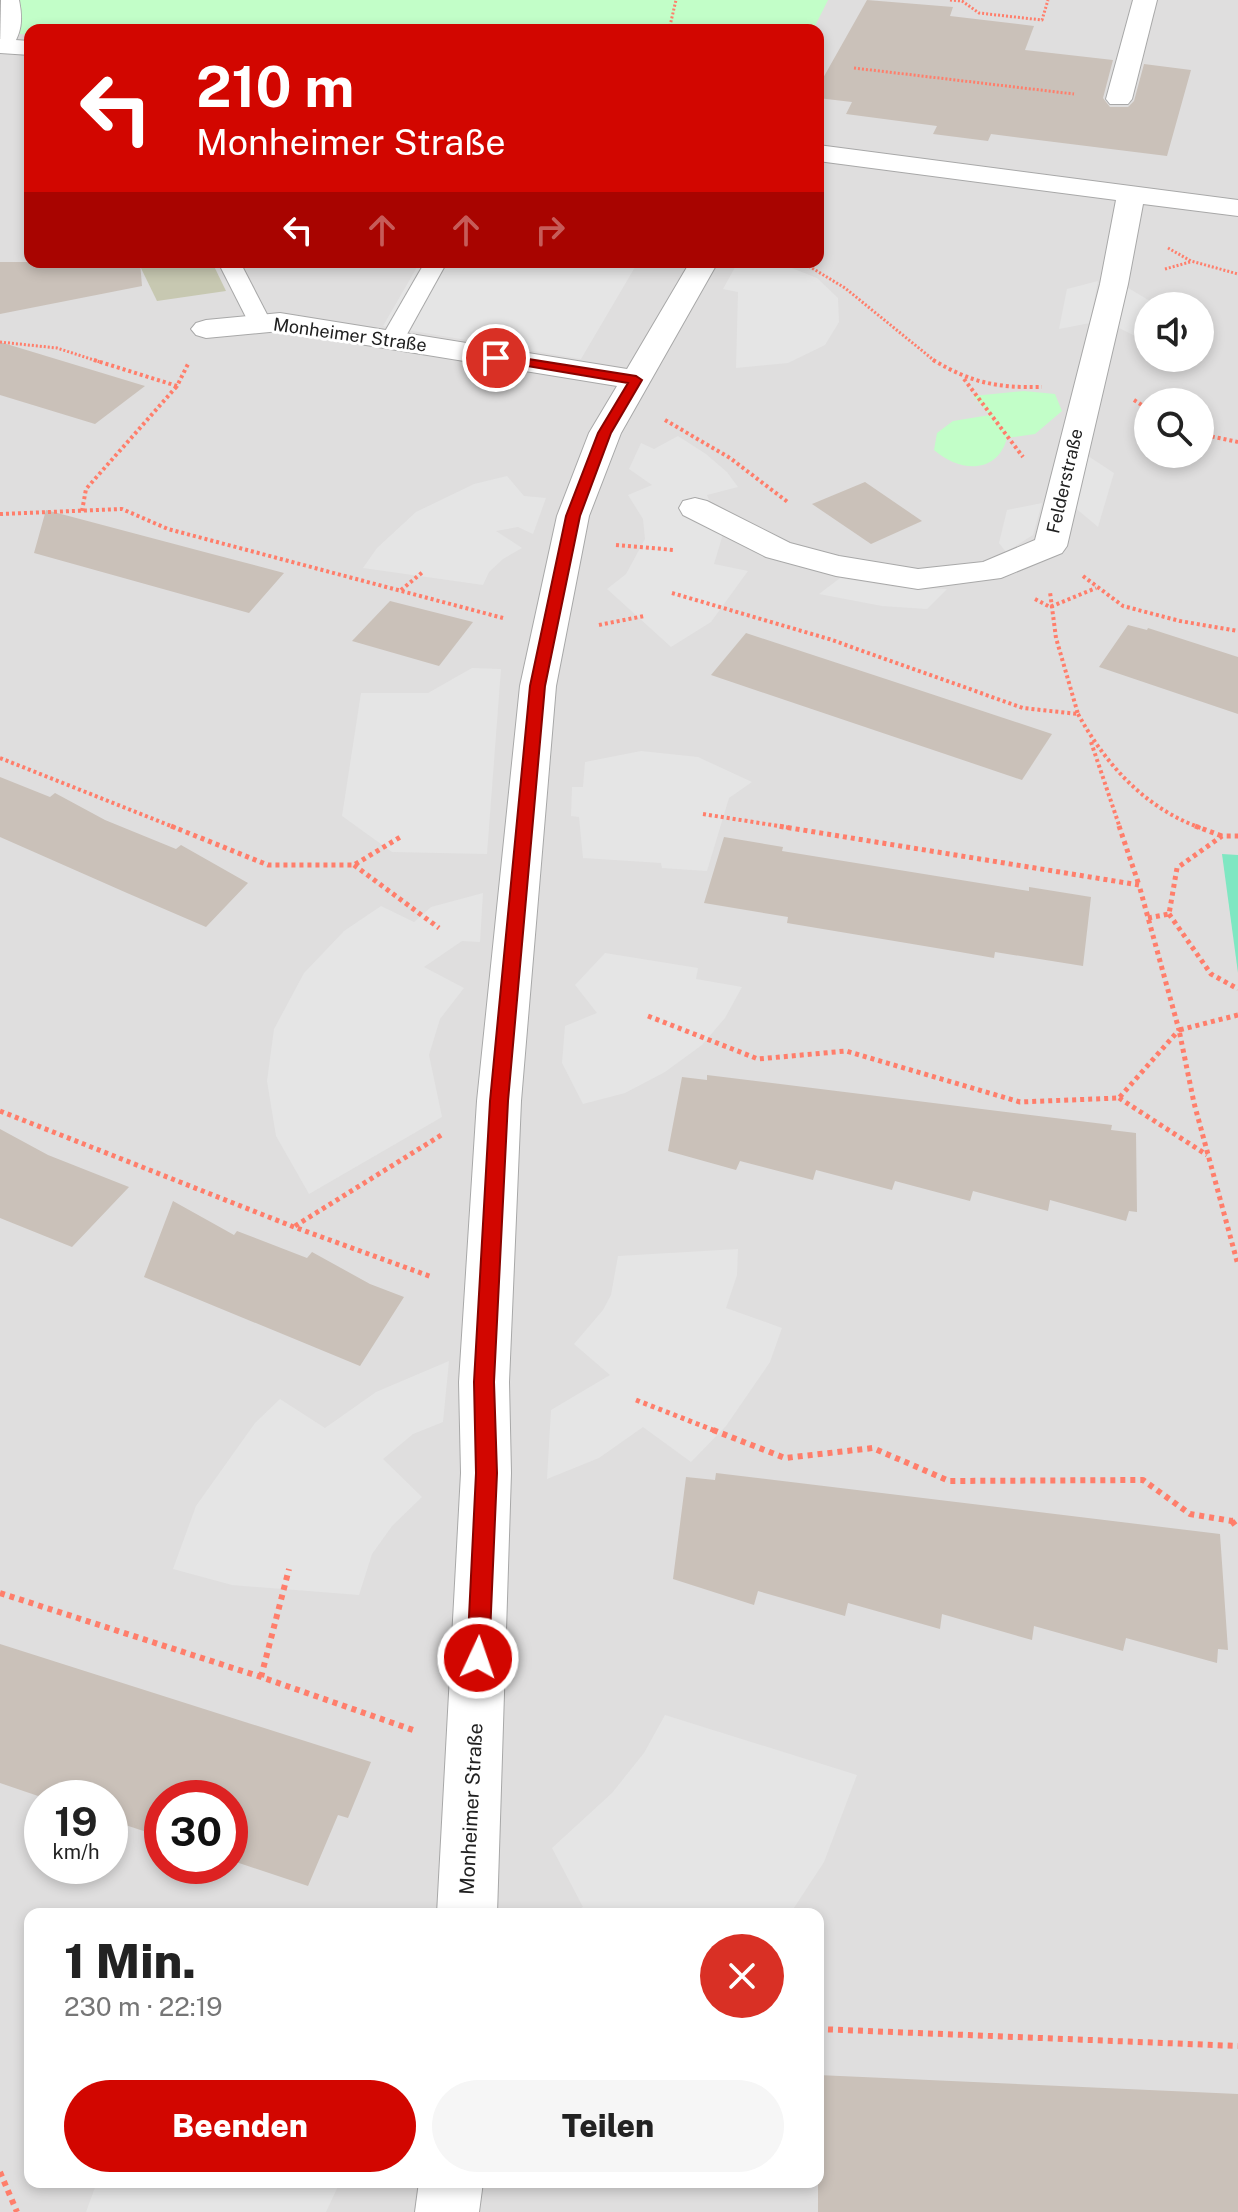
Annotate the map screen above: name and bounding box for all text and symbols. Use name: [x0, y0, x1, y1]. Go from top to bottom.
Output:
text: 210 m: [196, 54, 354, 120]
icon: left: [64, 56, 168, 160]
text: Monheimer Straße: [196, 121, 506, 163]
icon: left: [276, 208, 320, 252]
icon: ahead: [360, 208, 404, 252]
icon: ahead: [444, 208, 488, 252]
icon: right: [528, 208, 572, 252]
map controls: [1134, 292, 1214, 468]
button: sound: [1134, 292, 1214, 372]
street label: Monheimer Straße: [272, 313, 428, 356]
pin: [462, 324, 530, 392]
icon: arrive: [474, 336, 518, 380]
button: search: [1134, 388, 1214, 468]
street label: Felderstraße: [1042, 426, 1087, 535]
position arrow: [436, 1616, 520, 1700]
street label: Monheimer Straße: [455, 1722, 487, 1896]
speed limit sign: 30: [144, 1780, 248, 1884]
text: 19: [54, 1798, 98, 1845]
text: km/h: [52, 1840, 100, 1864]
text: 1 Min.: [64, 1932, 196, 1989]
button: close: [700, 1934, 784, 2018]
text: 230 m · 22:19: [64, 1991, 223, 2022]
button: Beenden: [64, 2080, 416, 2172]
button: Teilen: [432, 2080, 784, 2172]

